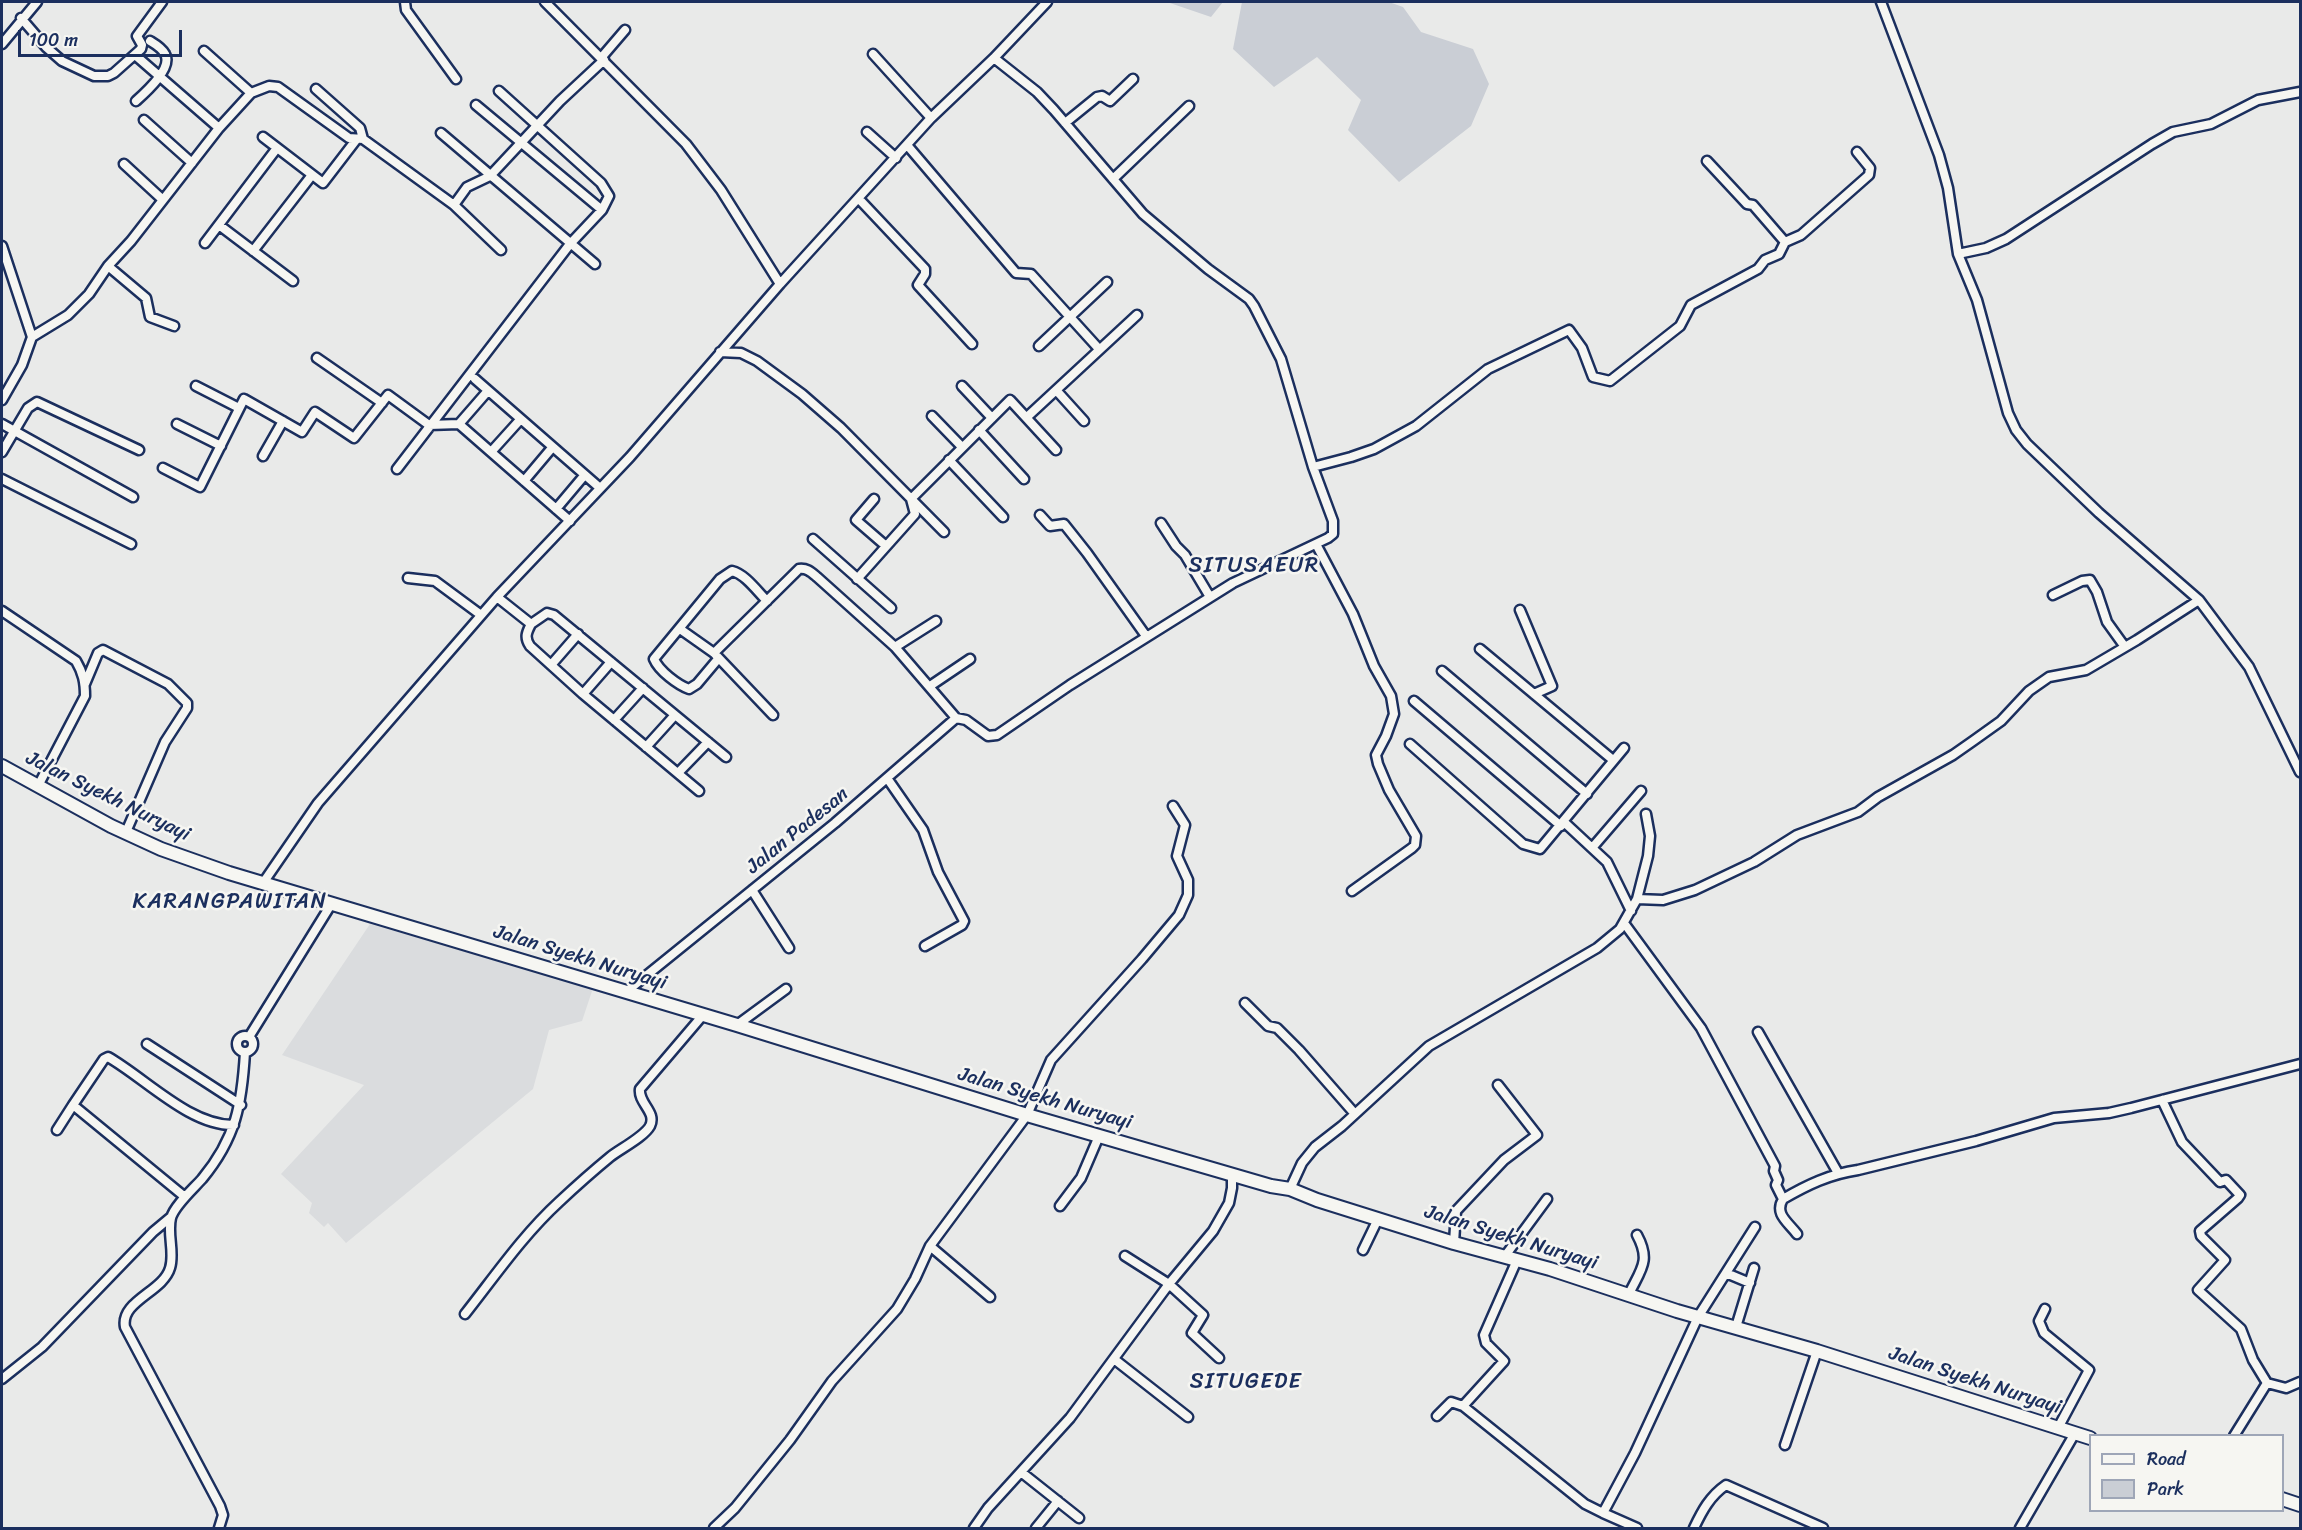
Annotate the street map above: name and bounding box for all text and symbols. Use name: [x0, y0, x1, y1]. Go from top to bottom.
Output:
scale bar: [21, 18, 184, 56]
text: 100 m: [29, 24, 78, 56]
district label: SITUSAEUR: [1190, 553, 1318, 579]
street label: Jalan Syekh Nuryayi: [22, 747, 194, 847]
street label: Jalan Padesan: [742, 783, 854, 879]
district label: KARANGPAWITAN: [132, 889, 328, 915]
street label: Jalan Syekh Nuryayi: [491, 920, 669, 996]
street label: Jalan Syekh Nuryayi: [955, 1063, 1135, 1135]
street label: Jalan Syekh Nuryayi: [1422, 1200, 1600, 1276]
street label: Jalan Syekh Nuryayi: [1886, 1342, 2064, 1420]
district label: SITUGEDE: [1190, 1369, 1302, 1395]
legend: [2089, 1434, 2284, 1512]
text: Road: [2147, 1443, 2186, 1475]
text: Park: [2147, 1473, 2184, 1505]

